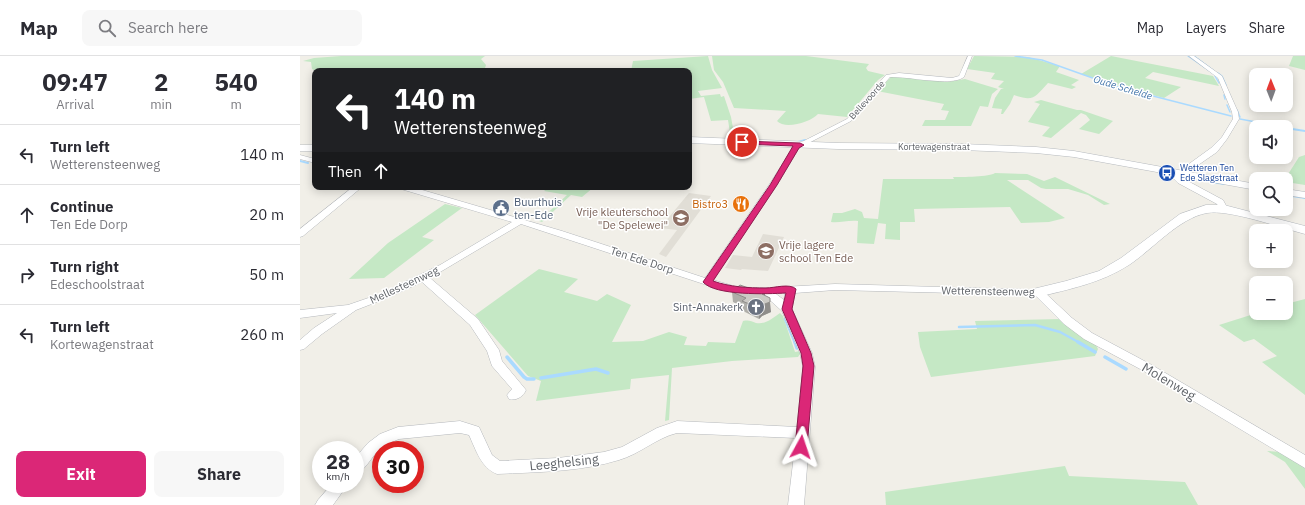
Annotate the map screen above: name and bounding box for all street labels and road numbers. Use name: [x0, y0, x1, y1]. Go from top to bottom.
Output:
street label: Bellevoorde: [846, 78, 887, 121]
street label: Kortewagenstraat: [898, 141, 970, 152]
street label: Ten Ede Dorp: [609, 243, 675, 277]
street label: Mellesteenweg: [367, 263, 441, 307]
street label: Wetterensteenweg: [941, 283, 1035, 299]
street label: Molenweg: [1139, 359, 1199, 404]
street label: Leeghelsing: [529, 450, 600, 475]

